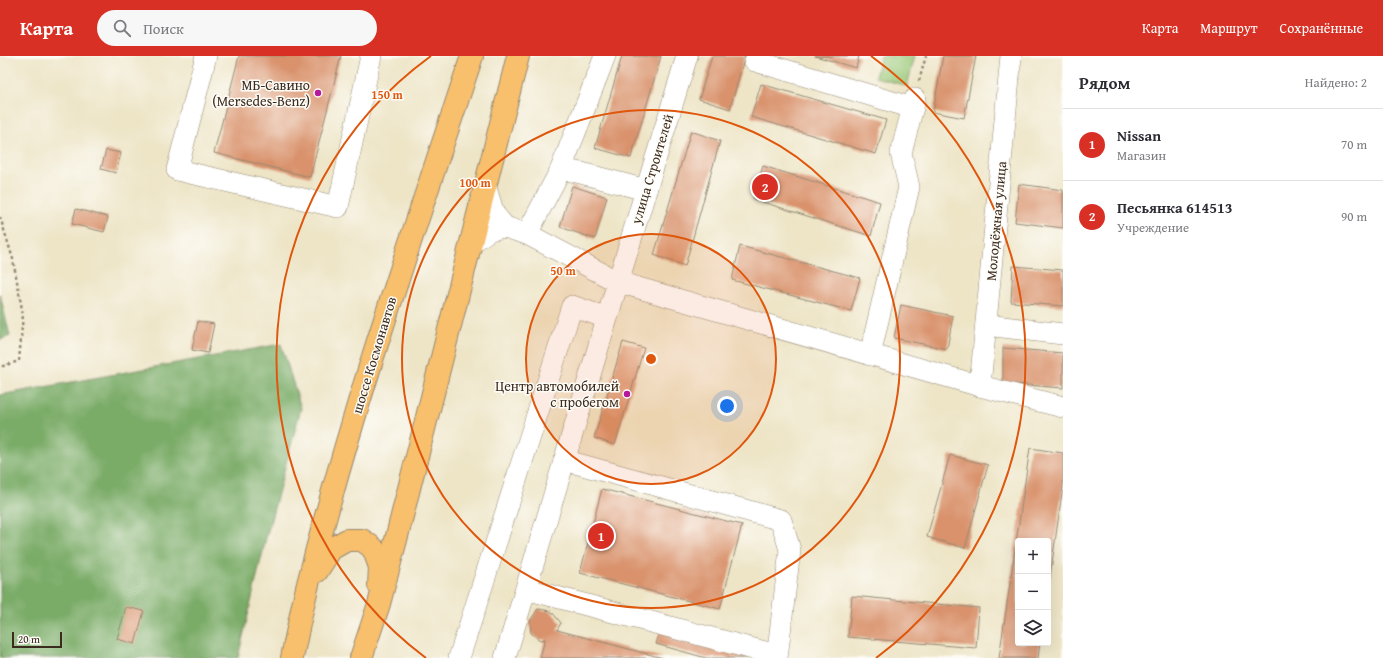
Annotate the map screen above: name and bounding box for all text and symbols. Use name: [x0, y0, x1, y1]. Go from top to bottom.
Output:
search box: [97, 10, 377, 46]
text: Карта: [20, 14, 73, 42]
icon: search: [111, 17, 133, 39]
text: Поиск: [143, 18, 184, 39]
text: Карта: [1142, 18, 1178, 38]
text: Маршрут: [1200, 18, 1258, 38]
text: Сохранённые: [1280, 18, 1363, 38]
text: Рядом: [1079, 70, 1130, 95]
text: Найдено: 2: [1305, 73, 1367, 92]
place label: МБ-Савино (Mersedes-Benz): [212, 75, 310, 111]
text: 150 m: [371, 86, 404, 103]
marker: МБ-Савино (Mersedes-Benz): [313, 88, 323, 98]
street label: улица Строителей: [625, 111, 678, 227]
text: Nissan: [1117, 125, 1161, 146]
text: 1: [1089, 135, 1095, 154]
text: 70 m: [1341, 135, 1367, 154]
text: Магазин: [1117, 146, 1166, 165]
street label: Молодёжная улица: [981, 160, 1011, 282]
pin: 2: [752, 172, 778, 202]
text: 100 m: [459, 174, 492, 191]
text: Песьянка 614513: [1117, 197, 1233, 218]
text: 2: [1089, 207, 1095, 226]
text: 90 m: [1341, 207, 1367, 226]
text: Учреждение: [1117, 218, 1189, 237]
text: 50 m: [550, 262, 576, 279]
street label: шоссе Космонавтов: [347, 294, 401, 416]
centre of rings: [644, 352, 658, 366]
place label: Центр автомобилей с пробегом: [495, 376, 619, 412]
marker: Центр автомобилей с пробегом: [622, 389, 632, 399]
your location: [717, 396, 737, 416]
pin: 1: [588, 521, 614, 551]
map controls: [1015, 538, 1051, 646]
button: +: [1015, 538, 1051, 574]
button: −: [1015, 574, 1051, 610]
button: layers: [1015, 610, 1051, 646]
scale bar: [12, 630, 62, 649]
text: 20 m: [18, 631, 40, 647]

